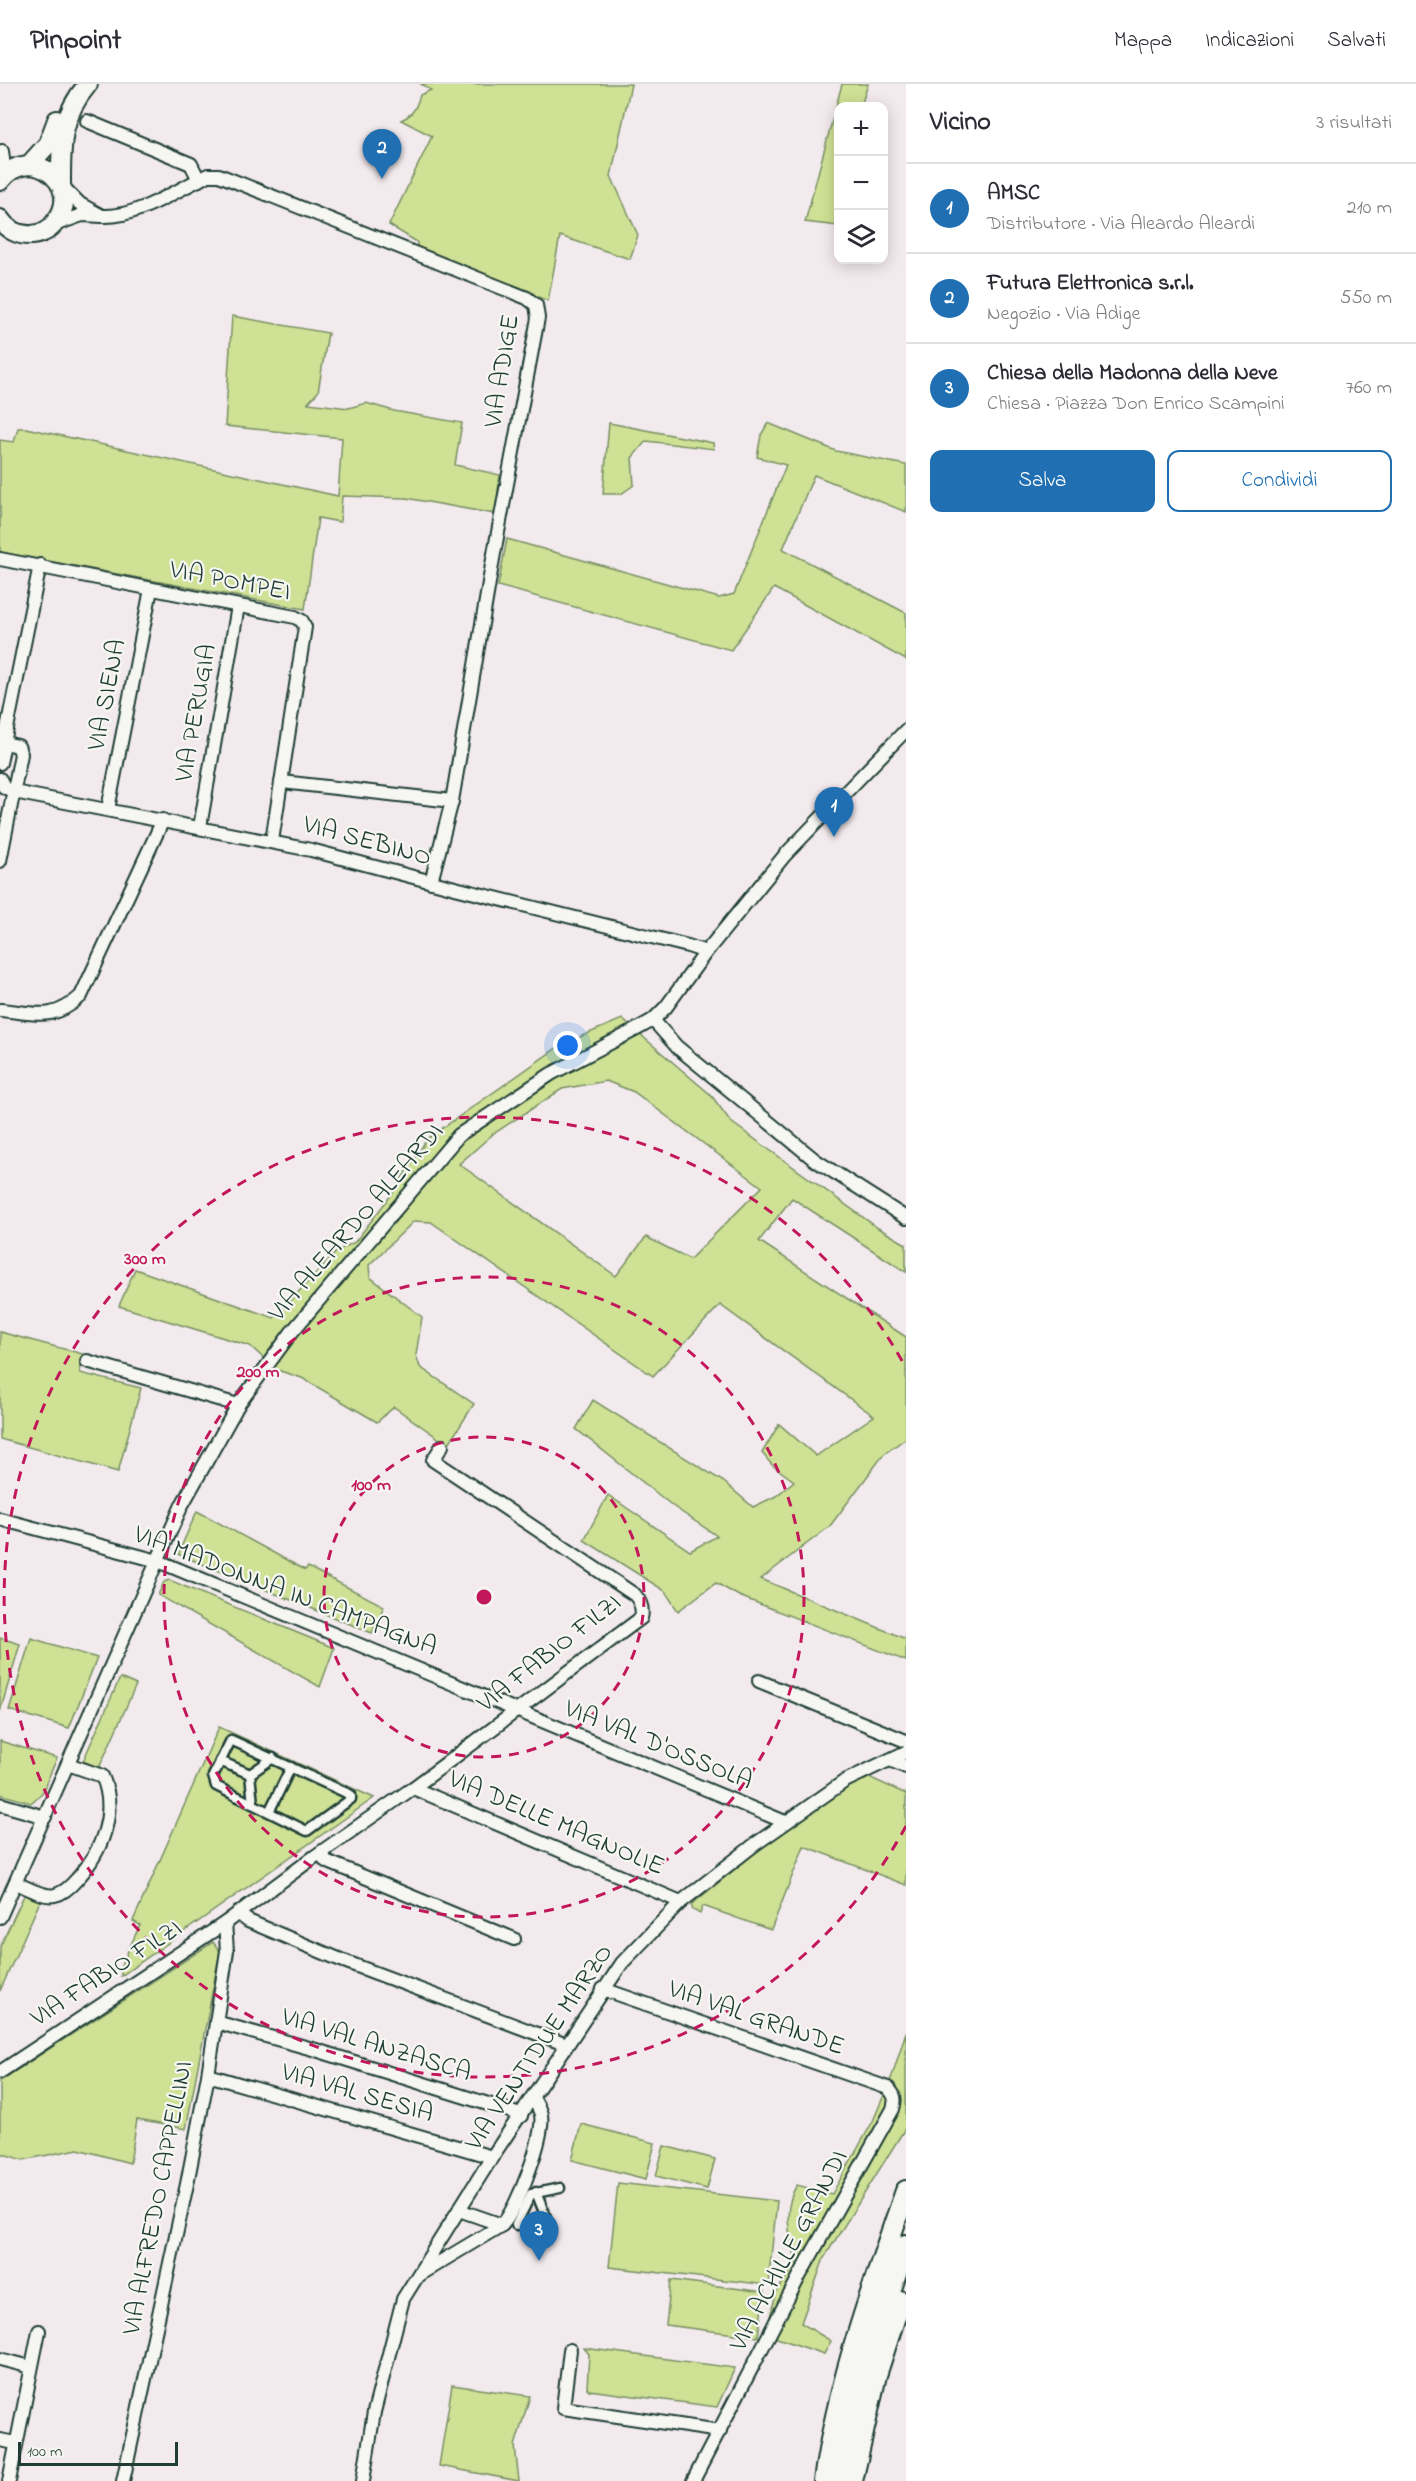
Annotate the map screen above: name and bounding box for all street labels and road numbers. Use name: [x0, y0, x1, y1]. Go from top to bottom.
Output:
street label: VIA ADIGE: [475, 312, 531, 431]
street label: VIA POMPEI: [165, 551, 294, 612]
street label: VIA SIENA: [78, 636, 137, 755]
street label: VIA PERUGIA: [166, 641, 228, 786]
street label: VIA SEBINO: [298, 806, 435, 877]
street label: VIA ALEARDO ALEARDI: [259, 1115, 454, 1331]
street label: VIA MADONNA IN CAMPAGNA: [127, 1516, 442, 1667]
street label: VIA FABIO FILZI: [469, 1585, 630, 1723]
street label: VIA VAL D'OSSOLA: [557, 1691, 758, 1801]
street label: VIA DELLE MAGNOLIE: [441, 1761, 670, 1887]
street label: VIA FABIO FILZI: [23, 1911, 190, 2038]
street label: VIA VENTIDUE MARZO: [456, 1937, 623, 2160]
street label: VIA VAL GRANDE: [662, 1971, 849, 2067]
street label: VIA VAL ANZASCA: [276, 1999, 476, 2093]
street label: VIA VAL SESIA: [276, 2054, 437, 2134]
street label: VIA ALFREDO CAPPELLINI: [114, 2058, 204, 2339]
street label: VIA ACHILLE GRANDI: [720, 2144, 859, 2359]

